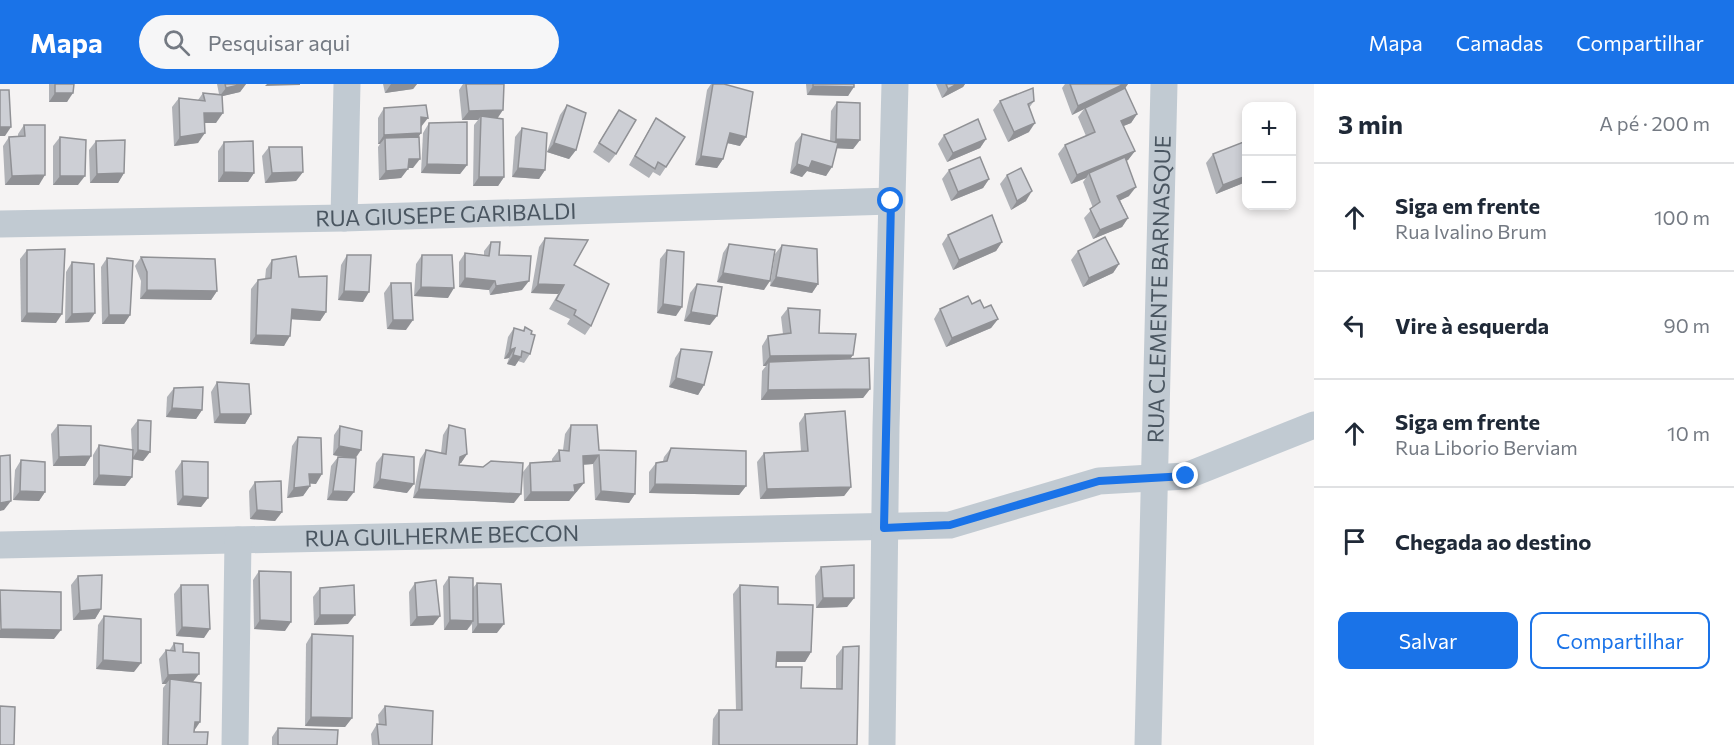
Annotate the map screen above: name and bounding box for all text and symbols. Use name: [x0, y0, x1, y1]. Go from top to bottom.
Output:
search box: [139, 15, 559, 69]
text: Mapa: [30, 25, 103, 59]
icon: search: [160, 26, 193, 59]
text: Pesquisar aqui: [208, 29, 350, 56]
text: Mapa: [1369, 30, 1423, 55]
text: Camadas: [1456, 30, 1543, 55]
text: Compartilhar: [1576, 30, 1704, 55]
map controls: [1242, 102, 1296, 210]
button: +: [1242, 102, 1296, 156]
text: 3 min: [1338, 108, 1403, 139]
text: A pé · 200 m: [1599, 111, 1710, 135]
street label: RUA CLEMENTE BARNASQUE: [1141, 135, 1176, 443]
button: −: [1242, 156, 1296, 210]
route start: [877, 187, 903, 213]
text: Siga em frente: [1395, 192, 1540, 219]
street label: RUA GIUSEPE GARIBALDI: [315, 197, 577, 231]
icon: ahead: [1338, 201, 1371, 234]
text: 100 m: [1654, 205, 1710, 229]
text: Rua Ivalino Brum: [1395, 219, 1547, 243]
icon: left: [1338, 309, 1371, 342]
text: Vire à esquerda: [1395, 312, 1549, 339]
text: 90 m: [1664, 313, 1710, 337]
text: Siga em frente: [1395, 408, 1540, 435]
icon: ahead: [1338, 417, 1371, 450]
text: 10 m: [1667, 421, 1710, 445]
text: Rua Liborio Berviam: [1395, 435, 1578, 459]
route end: [1172, 462, 1198, 488]
street label: RUA GUILHERME BECCON: [304, 519, 580, 552]
icon: arrive: [1338, 525, 1371, 558]
text: Chegada ao destino: [1395, 528, 1591, 555]
button: Salvar: [1338, 612, 1518, 669]
button: Compartilhar: [1530, 612, 1710, 669]

